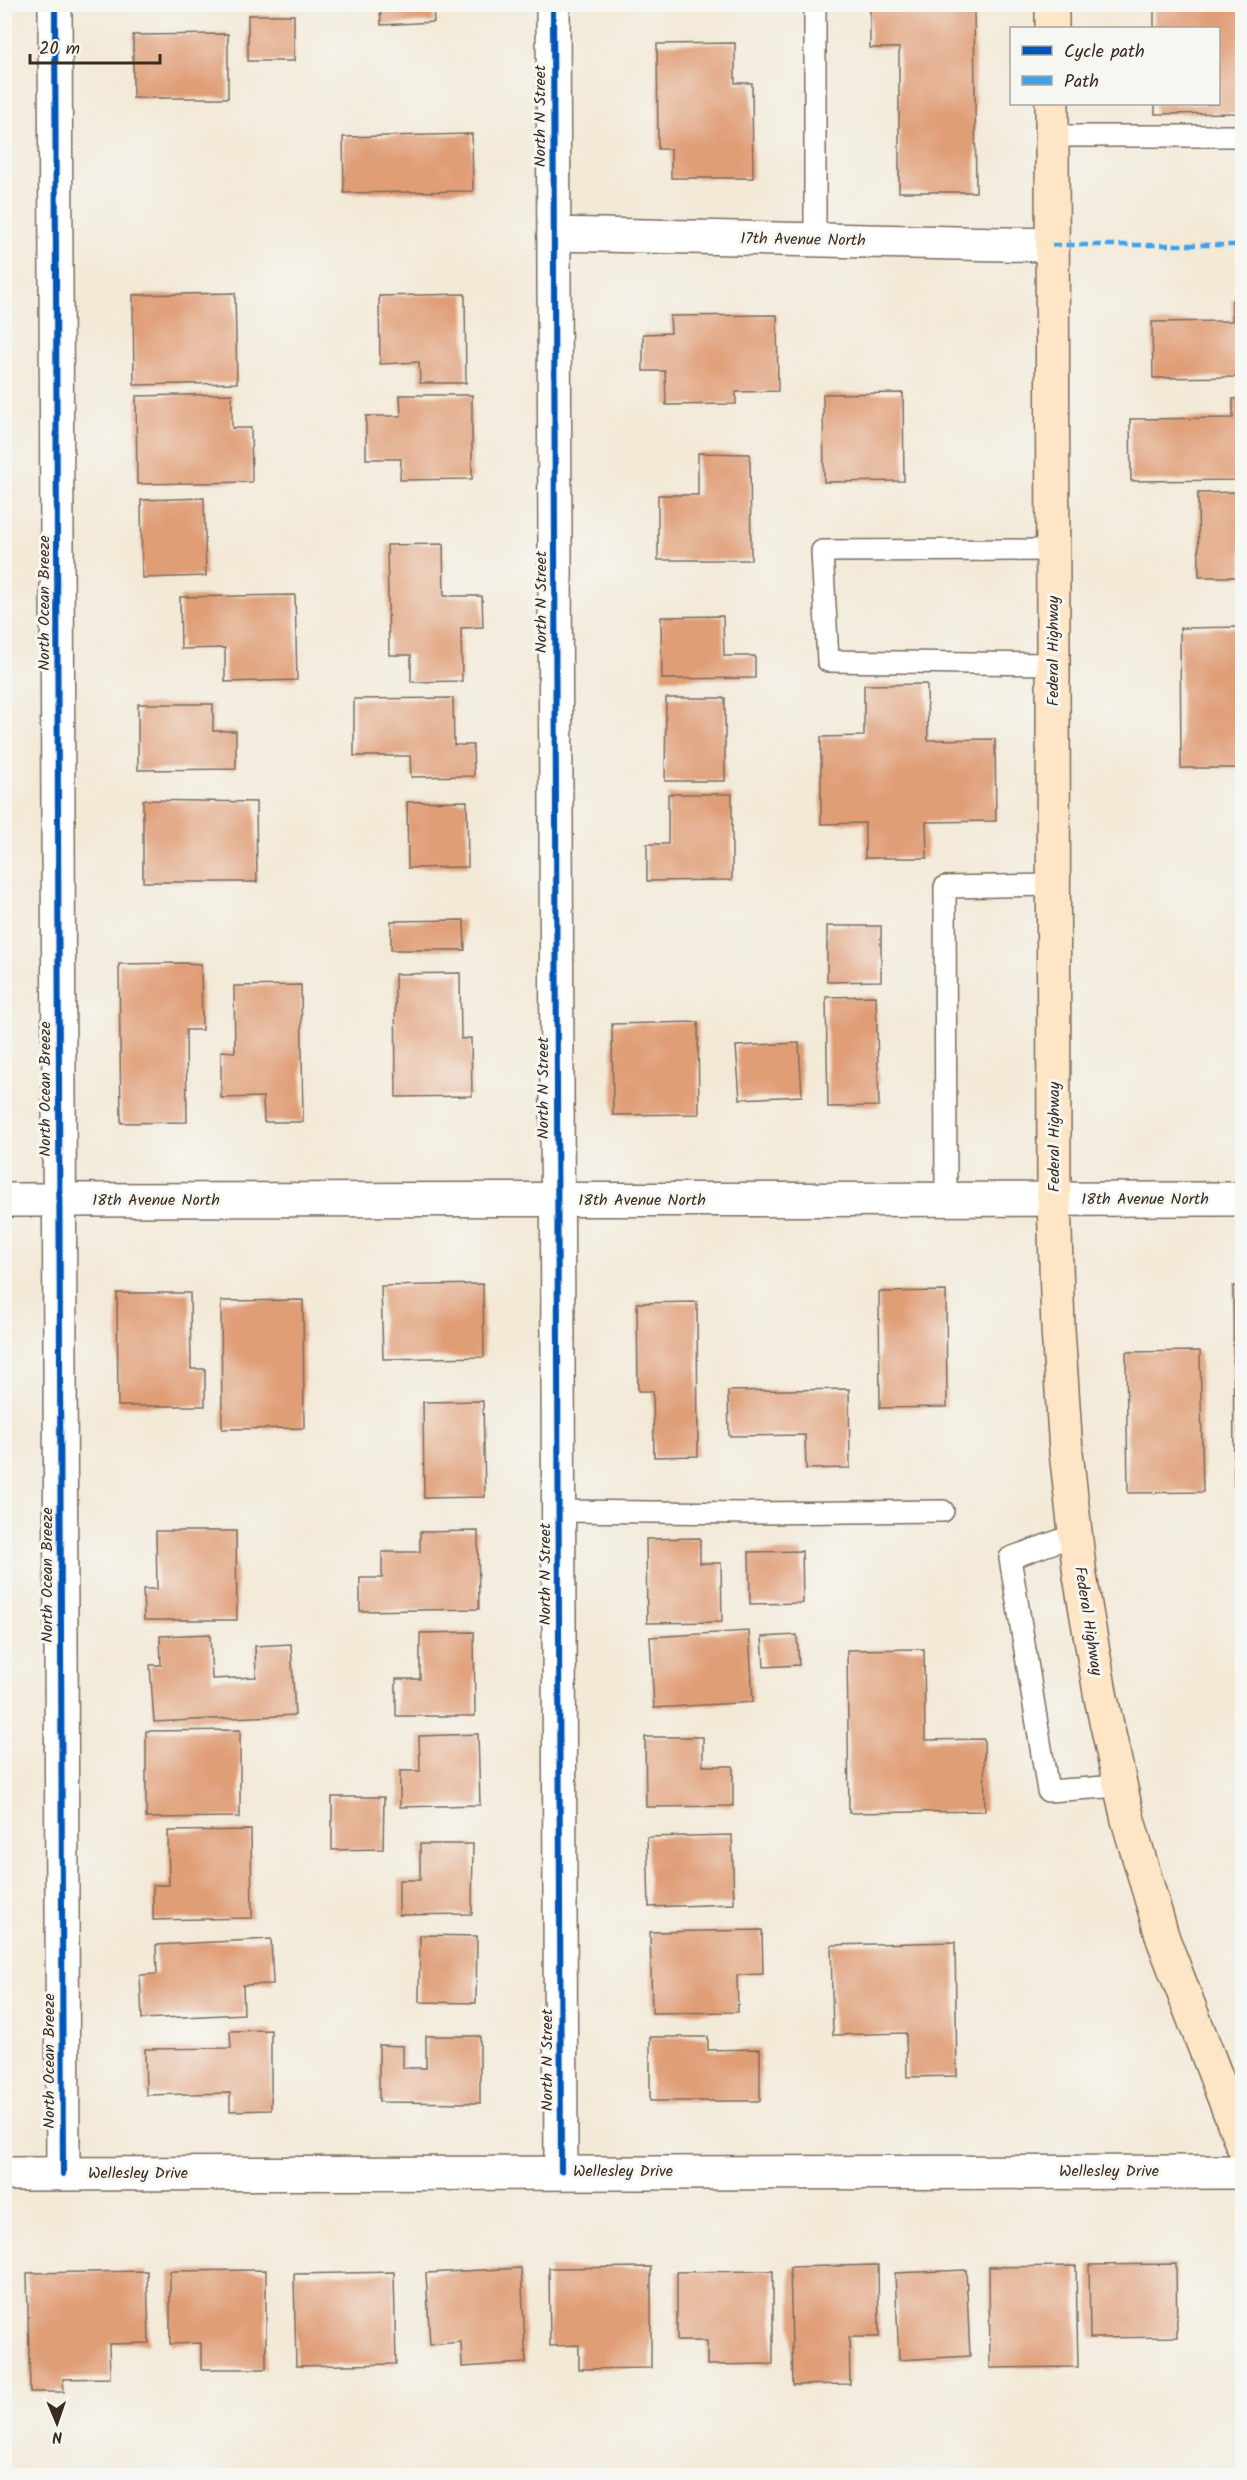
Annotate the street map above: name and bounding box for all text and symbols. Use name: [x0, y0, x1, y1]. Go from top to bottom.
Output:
scale bar: [30, 27, 160, 65]
legend: [1010, 27, 1220, 105]
text: 20 m: [39, 35, 80, 64]
text: Cycle path: [1064, 38, 1145, 67]
street label: North N Street: [528, 64, 553, 167]
text: Path: [1064, 68, 1099, 97]
street label: 17th Avenue North: [740, 226, 866, 254]
street label: North Ocean Breeze: [32, 535, 57, 671]
street label: North N Street: [529, 550, 554, 653]
street label: Federal Highway: [1041, 595, 1066, 706]
street label: North Ocean Breeze: [33, 1021, 58, 1157]
street label: North N Street: [531, 1036, 556, 1139]
street label: Federal Highway: [1042, 1081, 1067, 1192]
street label: 18th Avenue North: [1081, 1187, 1209, 1212]
street label: 18th Avenue North: [92, 1188, 220, 1213]
street label: 18th Avenue North: [578, 1188, 706, 1213]
street label: North Ocean Breeze: [35, 1507, 60, 1643]
street label: North N Street: [533, 1522, 558, 1625]
street label: Federal Highway: [1067, 1565, 1109, 1678]
street label: North Ocean Breeze: [37, 1993, 62, 2129]
street label: North N Street: [535, 2008, 560, 2111]
street label: Wellesley Drive: [573, 2159, 673, 2184]
street label: Wellesley Drive: [1059, 2159, 1159, 2184]
street label: Wellesley Drive: [88, 2161, 188, 2186]
north arrow: [27, 2393, 87, 2453]
text: N: [52, 2424, 63, 2449]

